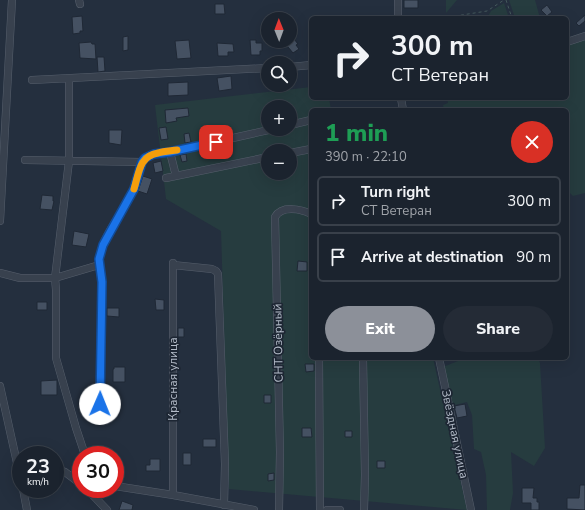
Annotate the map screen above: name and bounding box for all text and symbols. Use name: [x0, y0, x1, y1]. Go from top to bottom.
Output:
north arrow: [261, 12, 297, 48]
map controls: [261, 12, 297, 180]
text: 300 m: [391, 27, 474, 65]
icon: right: [325, 32, 377, 84]
button: search: [261, 56, 297, 92]
text: СТ Ветеран: [391, 63, 489, 87]
button: +: [261, 100, 297, 136]
text: 1 min: [325, 117, 388, 149]
button: close: [511, 121, 553, 163]
pin: [199, 125, 233, 159]
icon: arrive: [205, 131, 227, 153]
button: −: [261, 144, 297, 180]
text: 390 m · 22:10: [325, 148, 407, 166]
text: Turn right: [361, 182, 430, 202]
icon: right: [327, 190, 349, 212]
text: 300 m: [507, 191, 551, 211]
text: СТ Ветеран: [361, 202, 432, 220]
icon: arrive: [327, 246, 349, 268]
text: Arrive at destination: [361, 247, 504, 267]
text: 90 m: [516, 247, 551, 267]
street label: СНТ Озёрный: [269, 303, 287, 383]
button: Exit: [325, 306, 435, 352]
button: Share: [443, 306, 553, 352]
street label: Красная улица: [165, 337, 181, 421]
position arrow: [79, 383, 121, 425]
street label: Звёздная улица: [438, 388, 472, 480]
speed limit sign: 30: [72, 446, 124, 498]
text: 23: [26, 453, 50, 480]
text: km/h: [27, 475, 49, 489]

